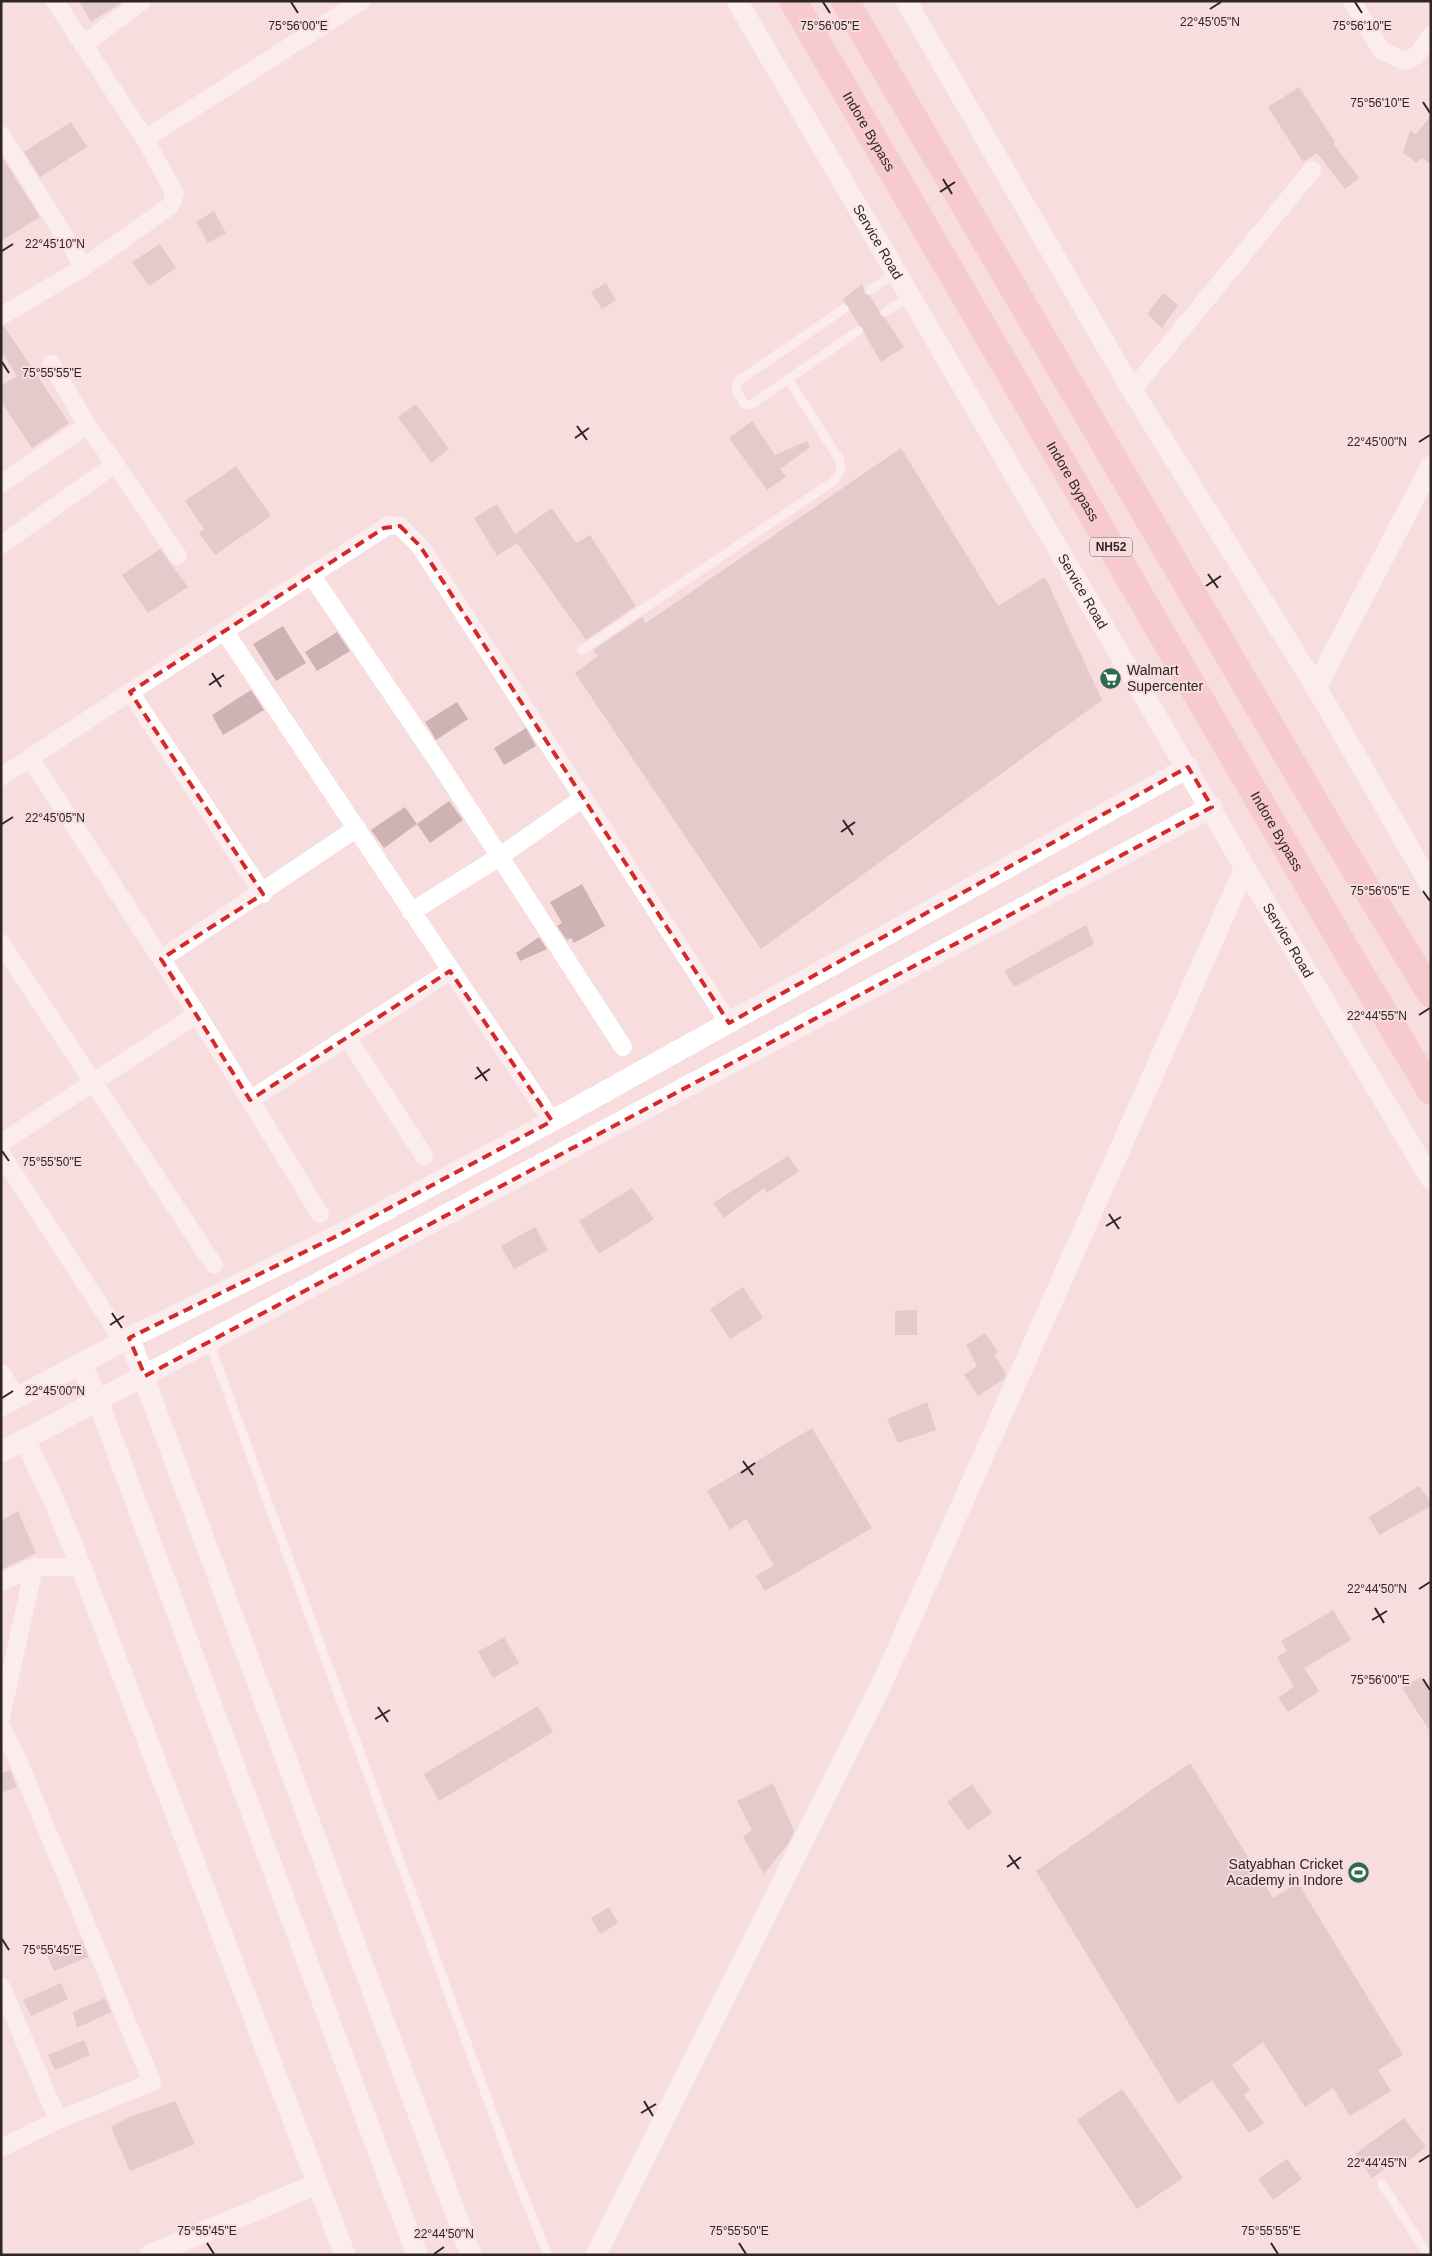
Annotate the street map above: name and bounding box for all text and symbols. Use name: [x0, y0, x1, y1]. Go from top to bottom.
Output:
text: 22°45'05"N: [1180, 15, 1240, 29]
text: 75°56'00"E: [268, 19, 328, 33]
text: 75°56'05"E: [800, 19, 860, 33]
text: 75°56'10"E: [1332, 19, 1392, 33]
street label: Indore Bypass: [840, 89, 899, 174]
text: 75°56'10"E: [1350, 96, 1410, 110]
street label: Service Road: [850, 201, 906, 282]
text: 22°45'10"N: [25, 237, 85, 251]
text: 75°55'55"E: [22, 366, 82, 380]
text: 22°45'00"N: [1347, 435, 1407, 449]
street label: Indore Bypass: [1044, 439, 1102, 524]
road number: NH52: [1090, 538, 1132, 556]
street label: Service Road: [1055, 551, 1111, 631]
place label: Walmart Supercenter: [1127, 662, 1204, 694]
supermarket icon: Walmart Supercenter: [1099, 666, 1123, 690]
street label: Indore Bypass: [1247, 789, 1306, 874]
text: 22°45'05"N: [25, 811, 85, 825]
text: 75°56'05"E: [1350, 884, 1410, 898]
street label: Service Road: [1260, 900, 1317, 980]
text: 22°44'55"N: [1347, 1009, 1407, 1023]
text: 75°55'50"E: [22, 1155, 82, 1169]
text: 22°45'00"N: [25, 1384, 85, 1398]
text: 22°44'50"N: [1347, 1582, 1407, 1596]
text: 75°56'00"E: [1350, 1673, 1410, 1687]
place label: Satyabhan Cricket Academy in Indore: [1226, 1856, 1343, 1888]
sports icon: Satyabhan Cricket Academy in Indore: [1347, 1860, 1371, 1884]
text: 75°55'45"E: [22, 1943, 82, 1957]
text: 22°44'45"N: [1347, 2156, 1407, 2170]
text: 75°55'45"E: [177, 2224, 237, 2238]
text: 75°55'50"E: [709, 2224, 769, 2238]
text: 75°55'55"E: [1241, 2224, 1301, 2238]
text: 22°44'50"N: [414, 2227, 474, 2241]

